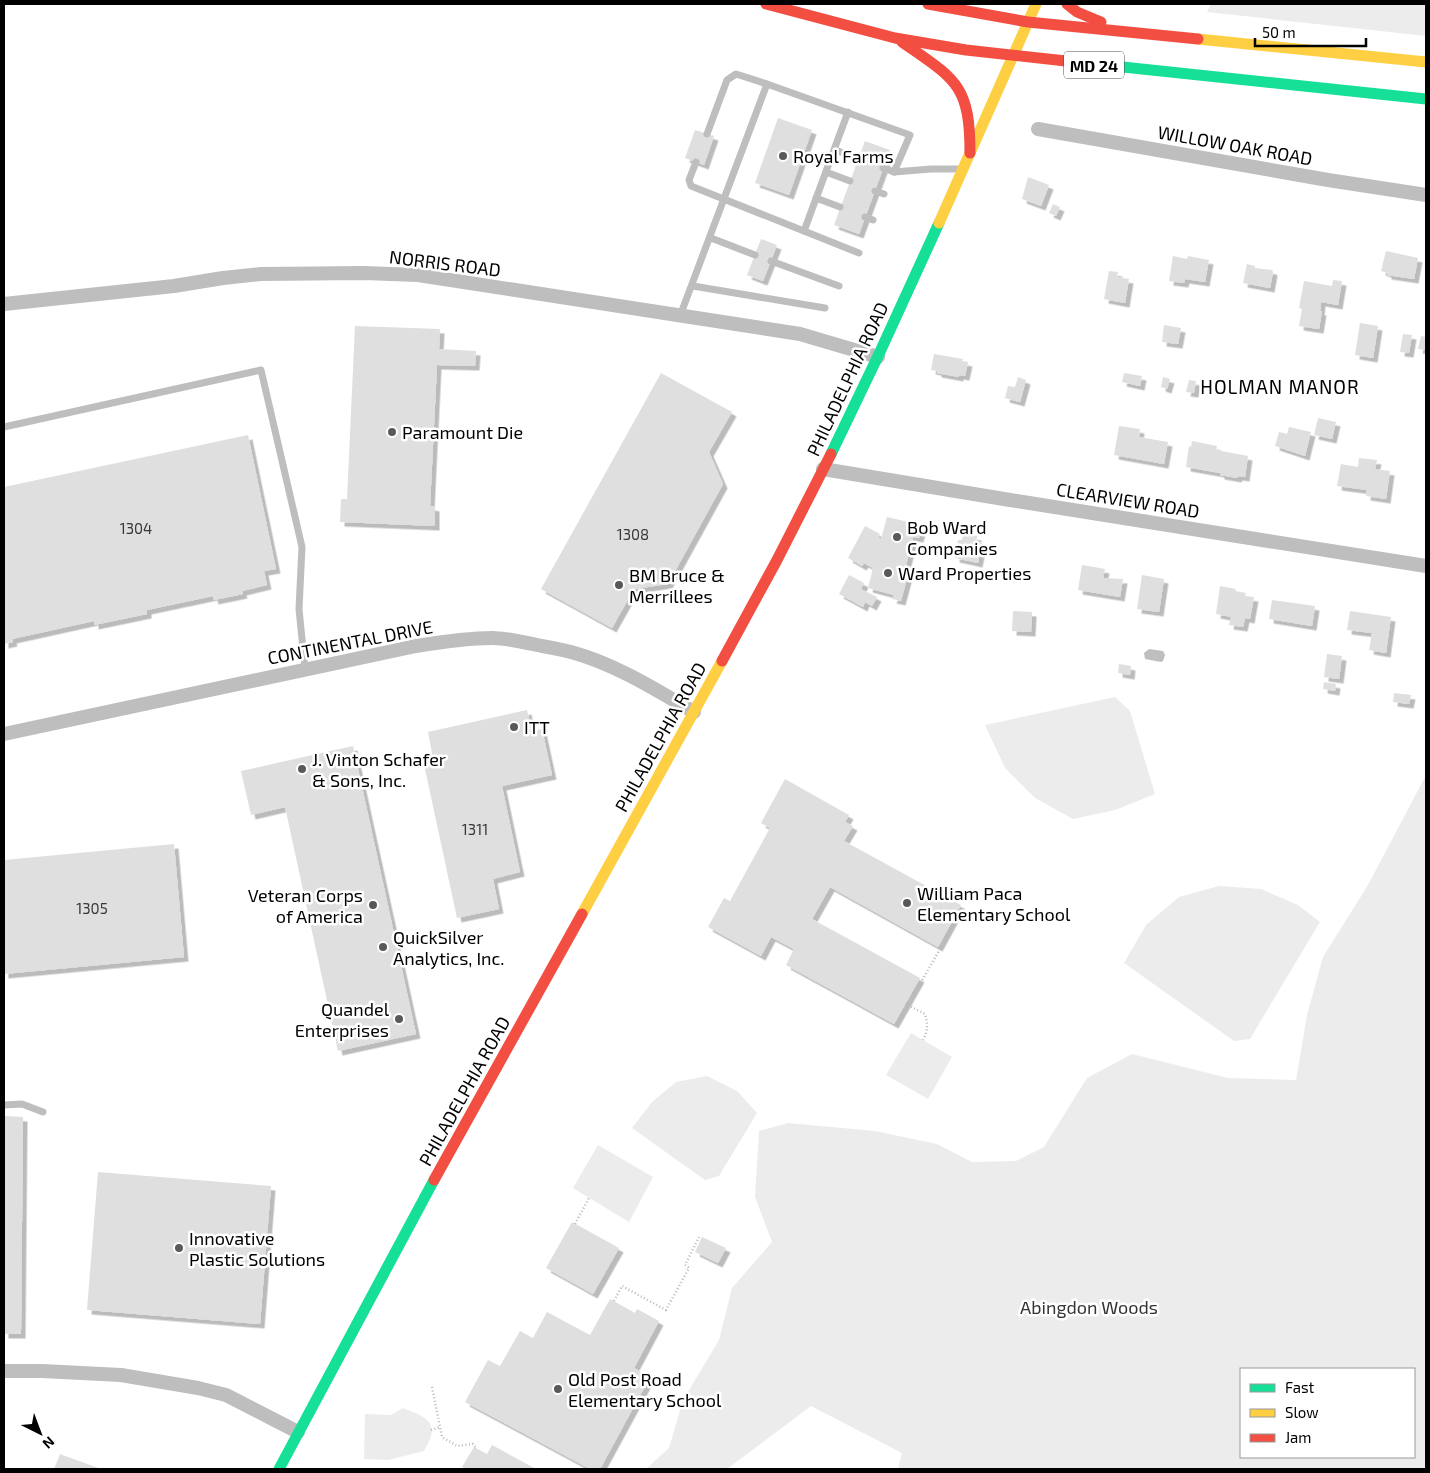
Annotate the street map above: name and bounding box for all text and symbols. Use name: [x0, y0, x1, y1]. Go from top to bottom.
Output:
scale bar: [1255, 15, 1366, 47]
text: 50 m: [1262, 23, 1296, 41]
road number: MD 24: [1064, 52, 1124, 78]
street label: WILLOW OAK ROAD: [1156, 121, 1314, 169]
place label: Royal Farms: [793, 145, 894, 167]
marker: Royal Farms: [777, 150, 789, 162]
street label: NORRIS ROAD: [388, 245, 502, 281]
street label: PHILADELPHIA ROAD: [802, 298, 892, 460]
district label: HOLMAN MANOR: [1200, 375, 1360, 398]
place label: Paramount Die: [402, 421, 523, 443]
marker: Paramount Die: [386, 426, 398, 438]
street label: CLEARVIEW ROAD: [1055, 478, 1201, 522]
place label: Bob Ward Companies: [907, 516, 997, 559]
house number: 1304: [120, 519, 152, 537]
house number: 1308: [617, 525, 649, 543]
marker: Bob Ward Companies: [891, 531, 903, 543]
place label: Ward Properties: [898, 562, 1031, 584]
place label: BM Bruce & Merrillees: [629, 564, 725, 607]
marker: Ward Properties: [882, 567, 894, 579]
marker: BM Bruce & Merrillees: [613, 579, 625, 591]
street label: CONTINENTAL DRIVE: [266, 615, 434, 669]
street label: PHILADELPHIA ROAD: [610, 658, 710, 816]
place label: ITT: [524, 716, 550, 738]
marker: ITT: [508, 721, 520, 733]
place label: J. Vinton Schafer & Sons, Inc.: [312, 748, 446, 791]
marker: J. Vinton Schafer & Sons, Inc.: [296, 763, 308, 775]
house number: 1311: [462, 820, 488, 838]
place label: William Paca Elementary School: [917, 882, 1071, 925]
place label: Veteran Corps of America: [248, 884, 363, 927]
marker: William Paca Elementary School: [901, 897, 913, 909]
house number: 1305: [76, 899, 108, 917]
marker: Veteran Corps of America: [367, 899, 379, 911]
place label: QuickSilver Analytics, Inc.: [393, 926, 505, 969]
marker: QuickSilver Analytics, Inc.: [377, 941, 389, 953]
place label: Quandel Enterprises: [295, 998, 390, 1041]
street label: PHILADELPHIA ROAD: [414, 1012, 514, 1170]
marker: Quandel Enterprises: [393, 1013, 405, 1025]
place label: Innovative Plastic Solutions: [189, 1227, 325, 1270]
marker: Innovative Plastic Solutions: [173, 1242, 185, 1254]
park label: Abingdon Woods: [1020, 1296, 1158, 1318]
place label: Old Post Road Elementary School: [568, 1368, 722, 1411]
legend: [1240, 1368, 1415, 1458]
text: Fast: [1285, 1378, 1315, 1396]
marker: Old Post Road Elementary School: [552, 1383, 564, 1395]
text: Slow: [1285, 1403, 1319, 1421]
north arrow: [15, 1408, 65, 1458]
text: Jam: [1285, 1428, 1311, 1446]
text: N: [40, 1433, 58, 1453]

